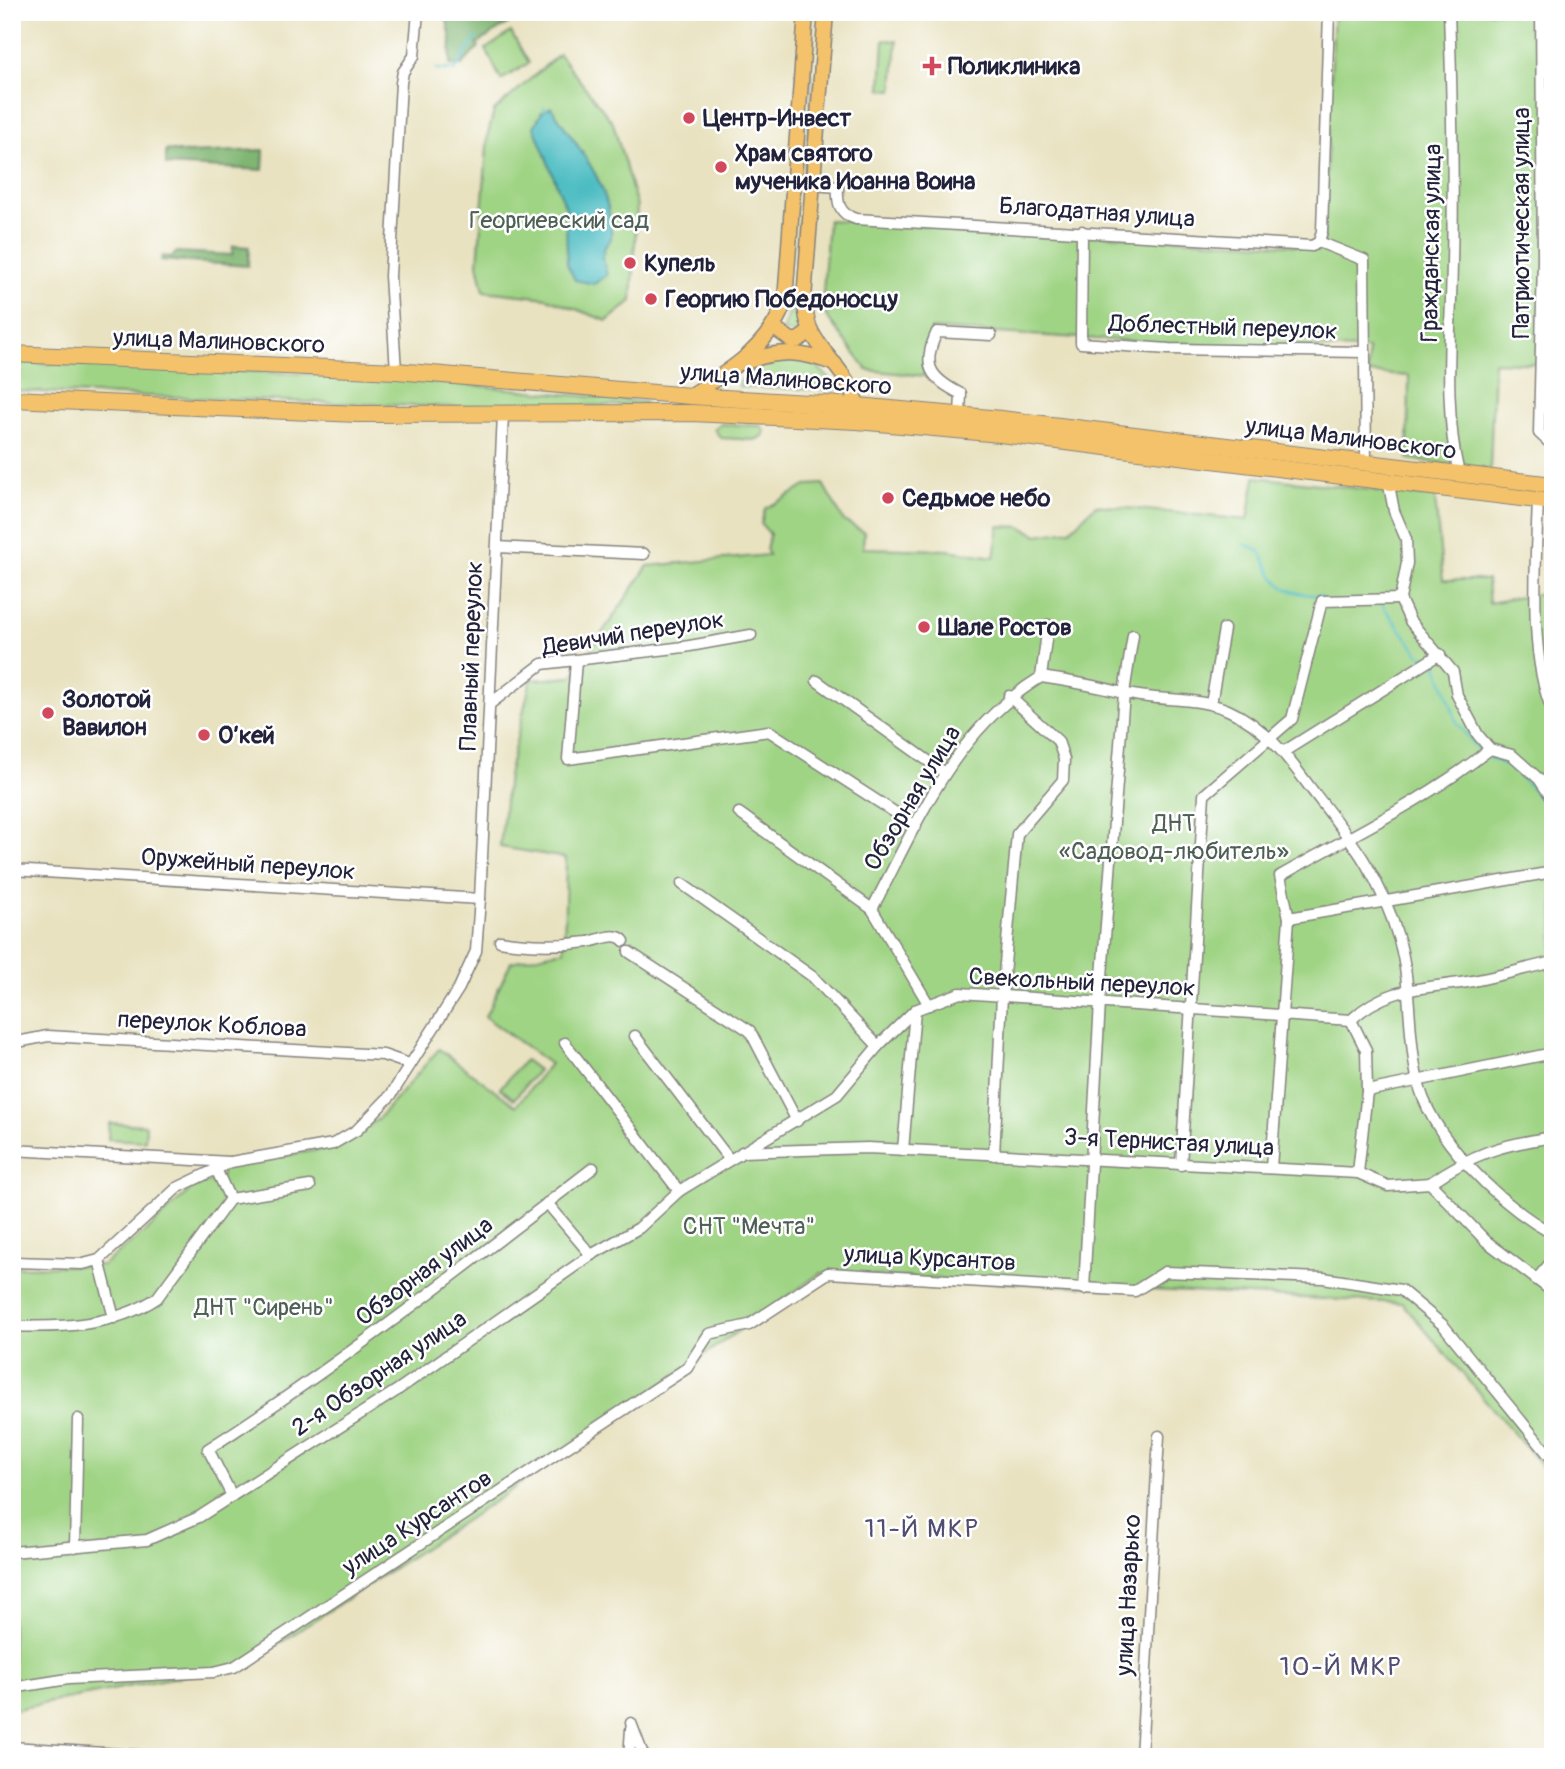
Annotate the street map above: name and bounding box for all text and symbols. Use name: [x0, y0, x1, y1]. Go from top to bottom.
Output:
place label: Поликлиника: [948, 52, 1080, 81]
marker: Поликлиника: [922, 56, 942, 76]
place label: Центр-Инвест: [703, 104, 852, 133]
street label: Патриотическая улица: [1507, 107, 1536, 339]
marker: Центр-Инвест: [681, 110, 697, 126]
place label: Храм святого мученика Иоанна Воина: [735, 139, 975, 196]
street label: Гражданская улица: [1415, 143, 1448, 343]
marker: Храм святого мученика Иоанна Воина: [713, 159, 729, 175]
street label: Благодатная улица: [998, 191, 1196, 234]
park label: Георгиевский сад: [469, 206, 649, 235]
place label: Купель: [644, 249, 716, 278]
marker: Купель: [622, 255, 638, 271]
place label: Георгию Победоносцу: [665, 285, 899, 314]
marker: Георгию Победоносцу: [643, 291, 659, 307]
street label: Доблестный переулок: [1107, 309, 1338, 346]
street label: улица Малиновского: [112, 323, 325, 360]
street label: улица Малиновского: [678, 358, 893, 401]
street label: улица Малиновского: [1243, 411, 1458, 466]
place label: Седьмое небо: [902, 484, 1050, 513]
marker: Седьмое небо: [880, 490, 896, 506]
street label: Плавный переулок: [454, 561, 489, 751]
street label: Девичий переулок: [539, 605, 726, 662]
place label: Шале Ростов: [937, 613, 1072, 642]
marker: Шале Ростов: [916, 619, 932, 635]
place label: Золотой Вавилон: [62, 685, 151, 742]
marker: Золотой Вавилон: [40, 705, 56, 721]
street label: Обзорная улица: [858, 720, 967, 876]
place label: О’кей: [218, 721, 275, 750]
marker: О’кей: [196, 727, 212, 743]
park label: ДНТ «Садовод-любитель»: [1059, 809, 1289, 866]
street label: Оружейный переулок: [140, 843, 356, 886]
street label: Свекольный переулок: [968, 962, 1196, 1003]
street label: переулок Коблова: [117, 1005, 307, 1044]
street label: 3-я Тернистая улица: [1063, 1123, 1275, 1162]
street label: Обзорная улица: [350, 1210, 499, 1332]
park label: СНТ "Мечта": [683, 1212, 815, 1241]
street label: улица Курсантов: [842, 1239, 1017, 1277]
park label: ДНТ "Сирень": [193, 1293, 334, 1322]
street label: 2-я Обзорная улица: [286, 1304, 472, 1443]
street label: улица Курсантов: [336, 1463, 497, 1582]
district label: 11-Й МКР: [864, 1513, 980, 1545]
street label: улица Назарько: [1110, 1513, 1147, 1678]
district label: 10-Й МКР: [1280, 1651, 1402, 1683]

